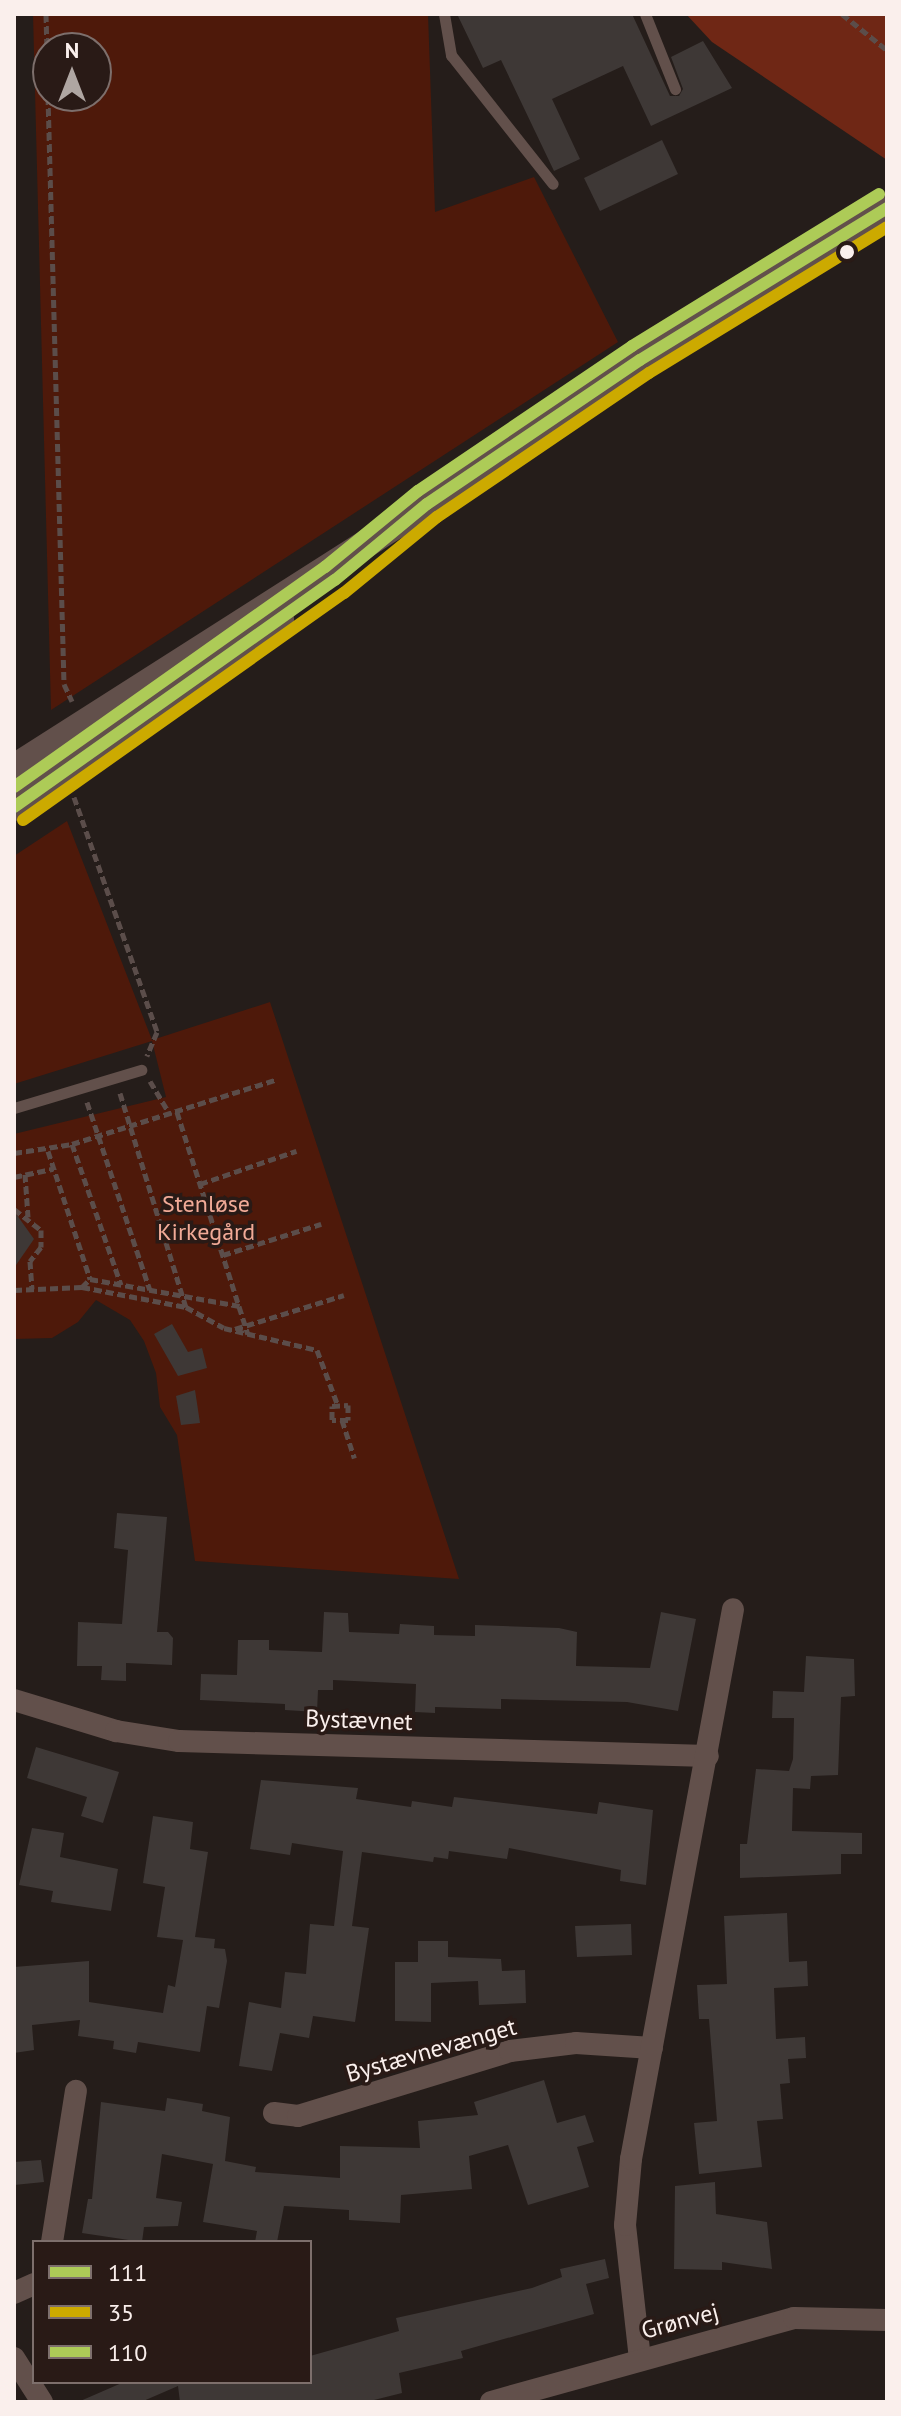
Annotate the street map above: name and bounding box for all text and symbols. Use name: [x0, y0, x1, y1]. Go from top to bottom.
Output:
north arrow: [32, 32, 112, 112]
text: N: [65, 36, 79, 64]
unlabelled marker: [839, 244, 855, 260]
park label: Stenløse Kirkegård: [157, 1190, 255, 1246]
street label: Bystævnet: [305, 1704, 413, 1736]
street label: Bystævnevænget: [342, 2012, 520, 2088]
legend: [32, 2240, 312, 2384]
text: 111: [108, 2257, 147, 2288]
text: 35: [108, 2297, 134, 2328]
street label: Grønvej: [638, 2297, 722, 2345]
text: 110: [108, 2337, 147, 2368]

